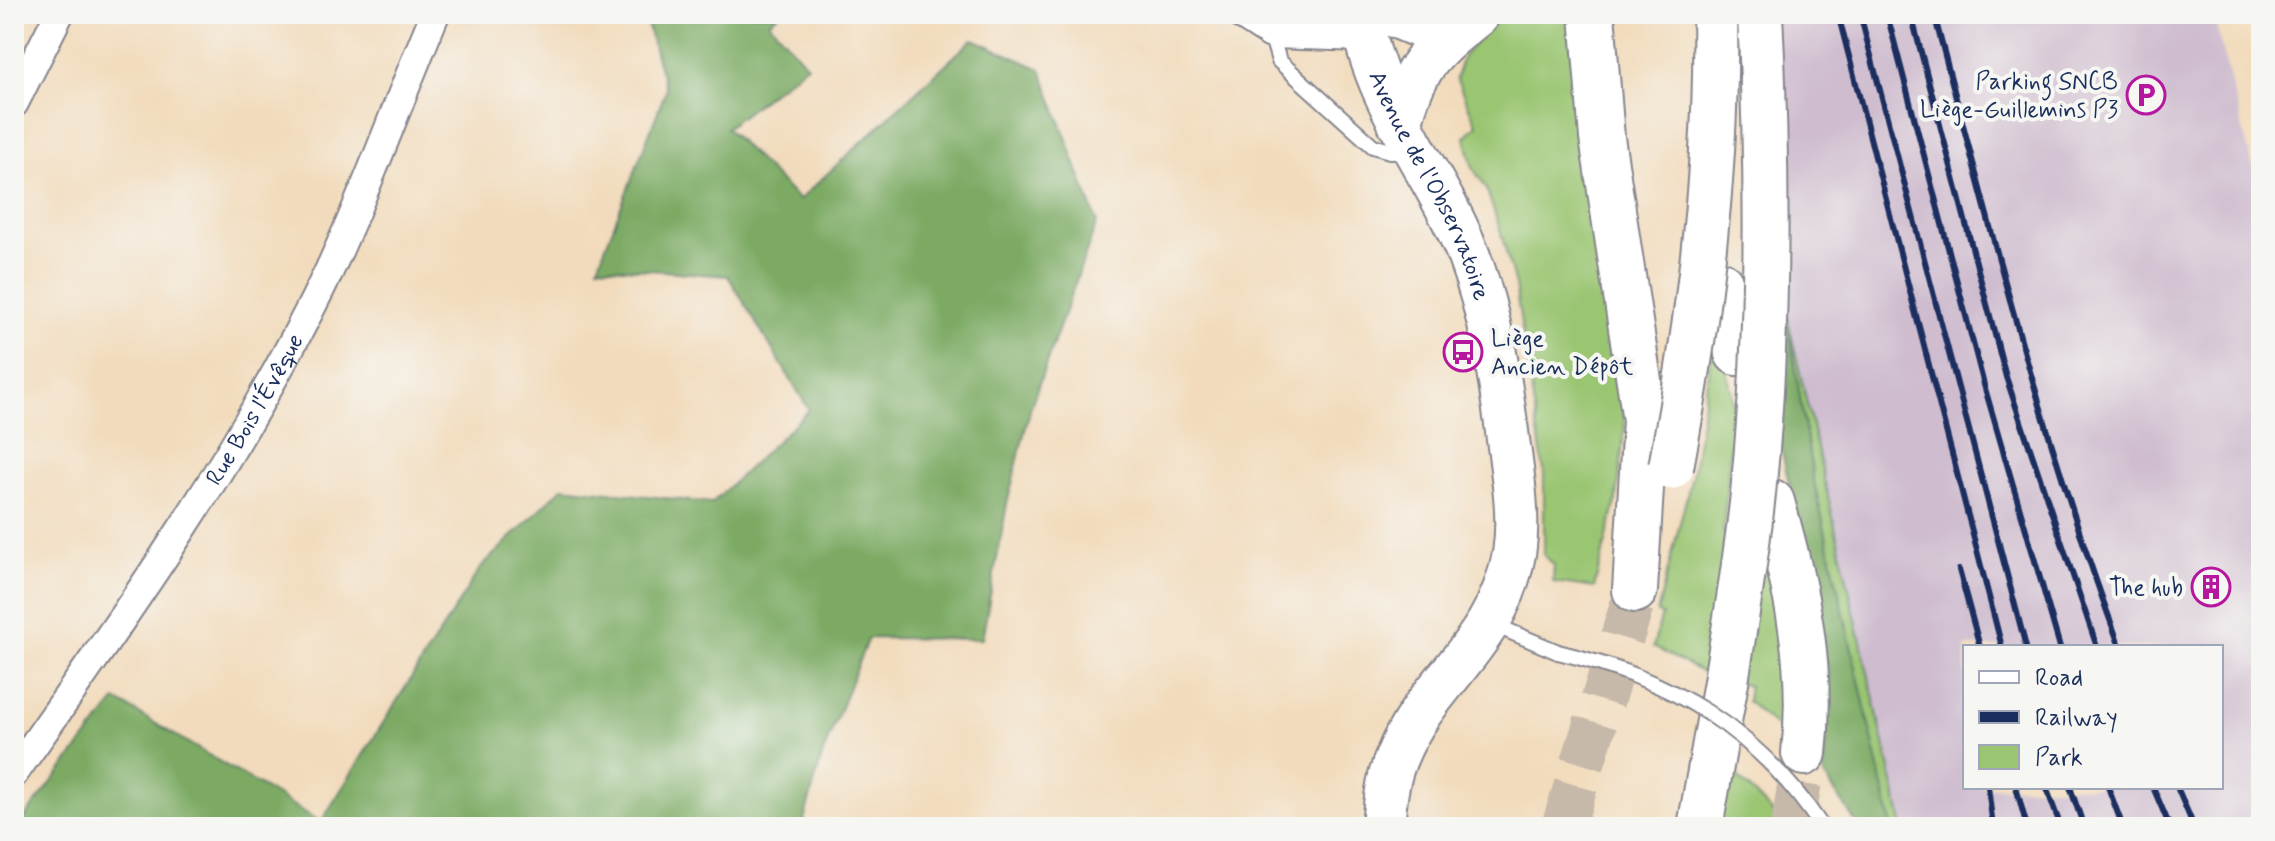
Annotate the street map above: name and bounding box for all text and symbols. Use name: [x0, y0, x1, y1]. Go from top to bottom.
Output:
street label: Avenue de l'Observatoire: [1360, 67, 1496, 304]
place label: Parking SNCB Liège-Guillemins P3: [1920, 67, 2118, 126]
parking icon: Parking SNCB Liège-Guillemins P3: [2125, 74, 2167, 116]
place label: Liège Ancien Dépôt: [1491, 324, 1633, 383]
street label: Rue Bois l'Évêque: [199, 329, 311, 492]
bus stop icon: Liège Ancien Dépôt: [1442, 331, 1484, 373]
building icon: The hub: [2190, 566, 2232, 608]
place label: The hub: [2109, 573, 2183, 604]
legend: [1963, 645, 2223, 789]
text: Road: [2035, 663, 2083, 694]
text: Railway: [2035, 703, 2118, 734]
text: Park: [2035, 743, 2083, 774]

